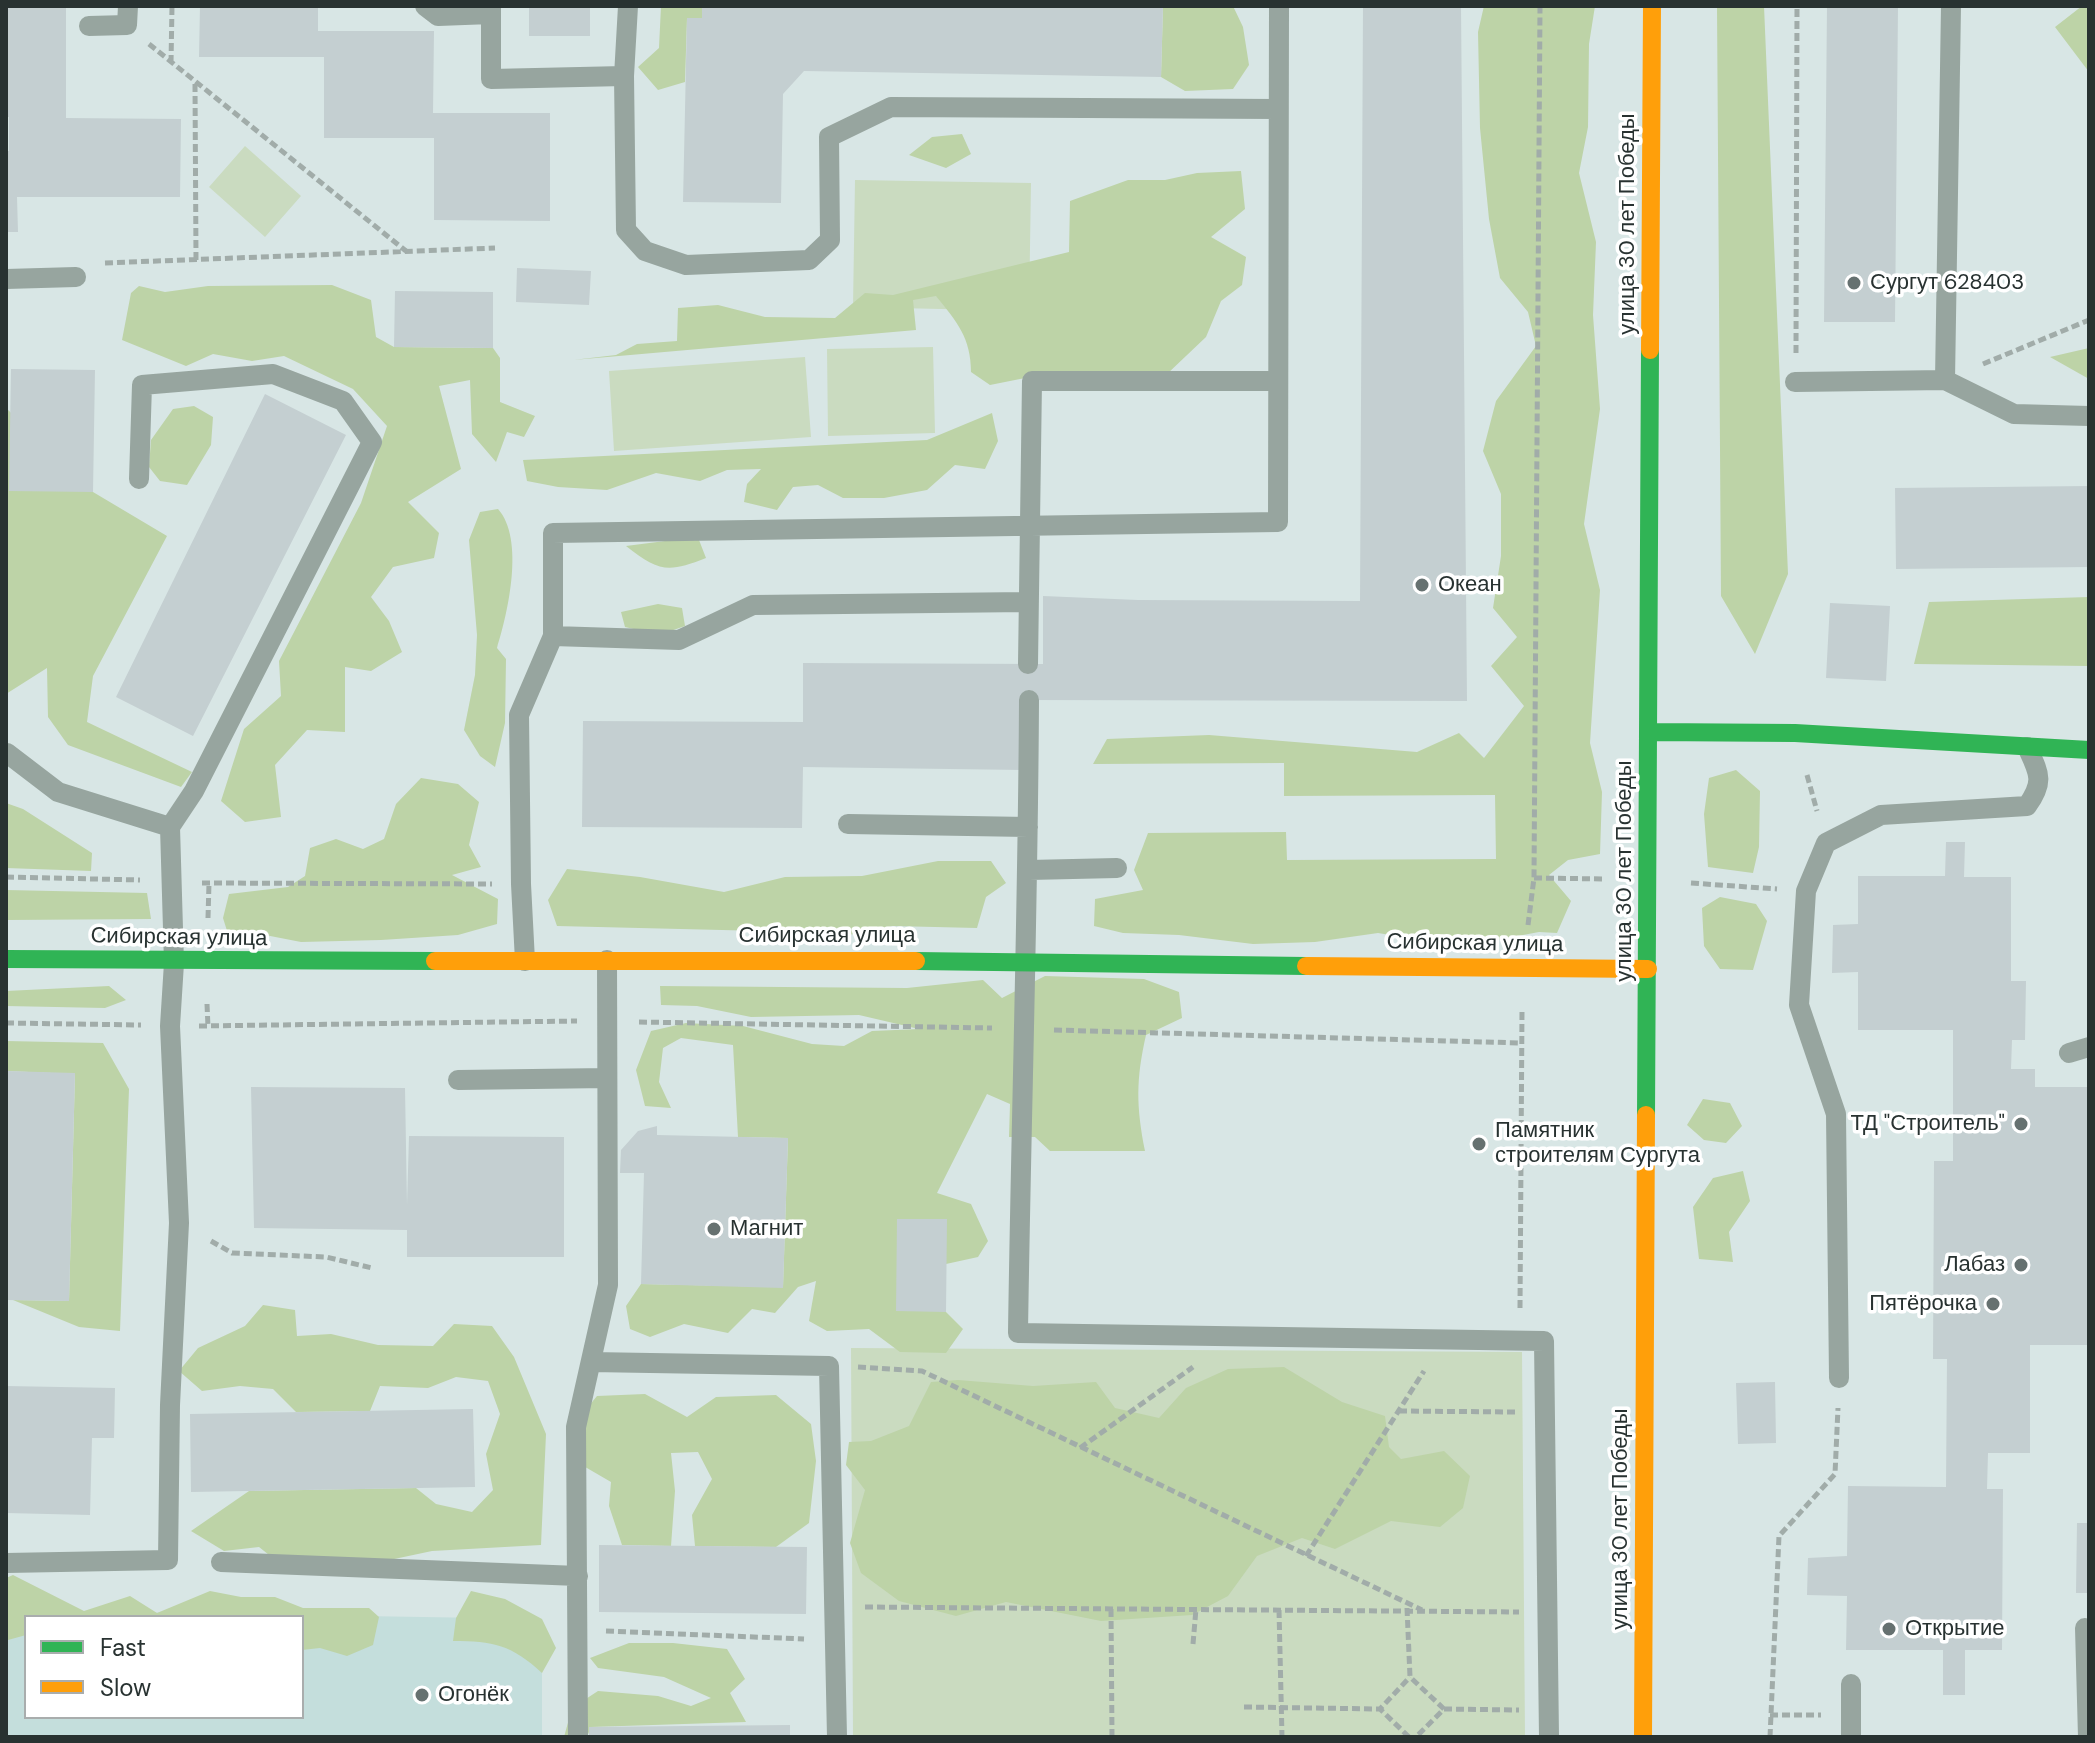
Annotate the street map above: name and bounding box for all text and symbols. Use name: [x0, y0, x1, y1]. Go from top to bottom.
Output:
street label: улица 30 лет Победы: [1615, 113, 1641, 335]
place label: Сургут 628403: [1870, 270, 2024, 296]
marker: Сургут 628403: [1845, 274, 1863, 292]
place label: Океан: [1438, 572, 1502, 598]
marker: Океан: [1413, 576, 1431, 594]
street label: улица 30 лет Победы: [1612, 760, 1638, 982]
street label: Сибирская улица: [90, 923, 268, 953]
street label: Сибирская улица: [739, 923, 915, 949]
street label: Сибирская улица: [1386, 929, 1564, 959]
place label: ТД "Строитель": [1850, 1111, 2005, 1137]
marker: ТД "Строитель": [2012, 1115, 2030, 1133]
place label: Памятник строителям Сургута: [1495, 1118, 1700, 1170]
marker: Памятник строителям Сургута: [1470, 1135, 1488, 1153]
place label: Магнит: [730, 1216, 803, 1242]
marker: Магнит: [705, 1220, 723, 1238]
place label: Лабаз: [1944, 1252, 2005, 1278]
marker: Лабаз: [2012, 1256, 2030, 1274]
place label: Пятёрочка: [1869, 1291, 1977, 1317]
marker: Пятёрочка: [1984, 1295, 2002, 1313]
street label: улица 30 лет Победы: [1608, 1408, 1634, 1630]
legend: [24, 1615, 304, 1719]
place label: Открытие: [1905, 1616, 2004, 1642]
marker: Открытие: [1880, 1620, 1898, 1638]
text: Fast: [100, 1632, 146, 1663]
text: Slow: [100, 1672, 151, 1703]
place label: Огонёк: [438, 1682, 509, 1708]
marker: Огонёк: [413, 1686, 431, 1704]

